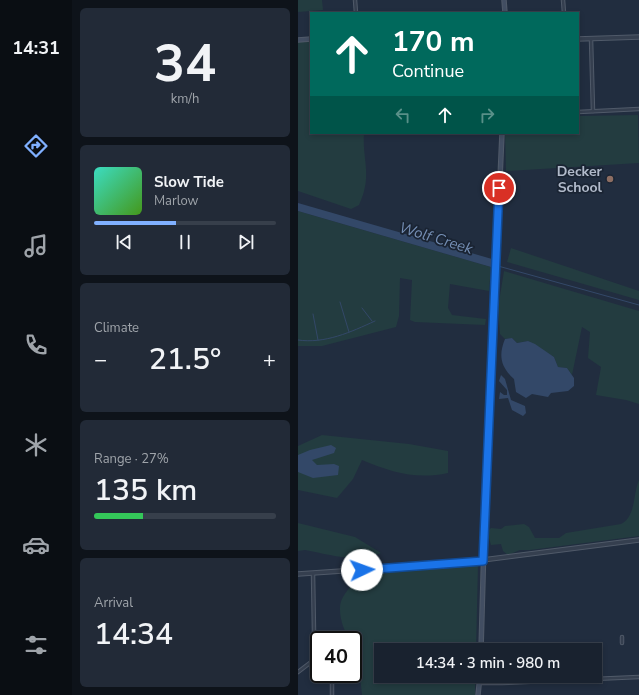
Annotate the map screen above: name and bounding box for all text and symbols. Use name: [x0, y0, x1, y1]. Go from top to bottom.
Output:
text: 170 m: [392, 23, 475, 61]
text: 34: [154, 28, 216, 99]
icon: ahead: [326, 28, 378, 80]
text: 14:31: [12, 36, 60, 60]
text: Continue: [392, 59, 464, 83]
text: km/h: [171, 90, 199, 108]
icon: left: [392, 104, 414, 126]
icon: ahead: [434, 104, 456, 126]
icon: right: [476, 104, 498, 126]
icon: directions: [22, 132, 50, 160]
place label: Decker School: [557, 162, 603, 197]
pin: [482, 171, 516, 205]
text: Slow Tide: [154, 172, 224, 192]
marker: Decker School: [605, 174, 615, 184]
icon: arrive: [488, 177, 510, 199]
text: Marlow: [154, 192, 199, 210]
water label: Wolf Creek: [397, 217, 476, 259]
icon: previous: [113, 231, 135, 253]
icon: pause: [174, 231, 196, 253]
icon: next: [235, 231, 257, 253]
icon: music: [22, 232, 50, 260]
text: Climate: [94, 319, 139, 337]
icon: phone: [22, 331, 50, 359]
text: 21.5°: [149, 339, 221, 380]
text: −: [94, 345, 107, 375]
text: +: [263, 345, 276, 375]
icon: climate: [22, 431, 50, 459]
text: Range · 27%: [94, 450, 169, 468]
text: 135 km: [94, 470, 197, 511]
icon: car: [22, 531, 50, 559]
position arrow: [341, 549, 383, 591]
text: Arrival: [94, 594, 133, 612]
text: 14:34: [94, 614, 173, 655]
icon: filters: [22, 631, 50, 659]
speed limit sign: 40: [310, 631, 362, 683]
text: 14:34 · 3 min · 980 m: [416, 653, 560, 673]

